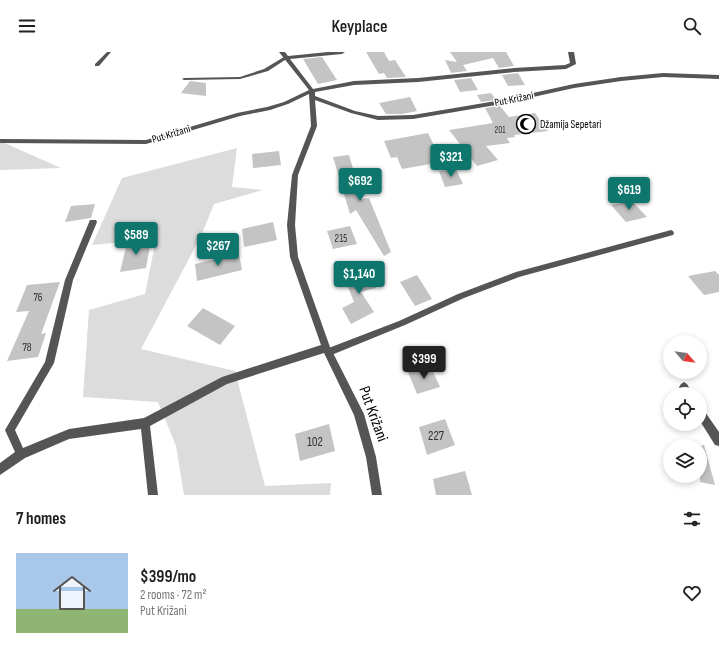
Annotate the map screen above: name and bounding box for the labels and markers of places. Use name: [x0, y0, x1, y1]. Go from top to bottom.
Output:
mosque icon: Džamija Sepetari: [515, 113, 537, 135]
place label: Džamija Sepetari: [540, 118, 601, 131]
pin: $321: [427, 144, 475, 178]
pin: $692: [336, 168, 384, 202]
pin: $619: [605, 177, 653, 211]
pin: $589: [112, 222, 160, 256]
pin: $267: [194, 233, 242, 267]
pin: $1,140: [326, 261, 392, 295]
pin: $399: [400, 346, 448, 380]

